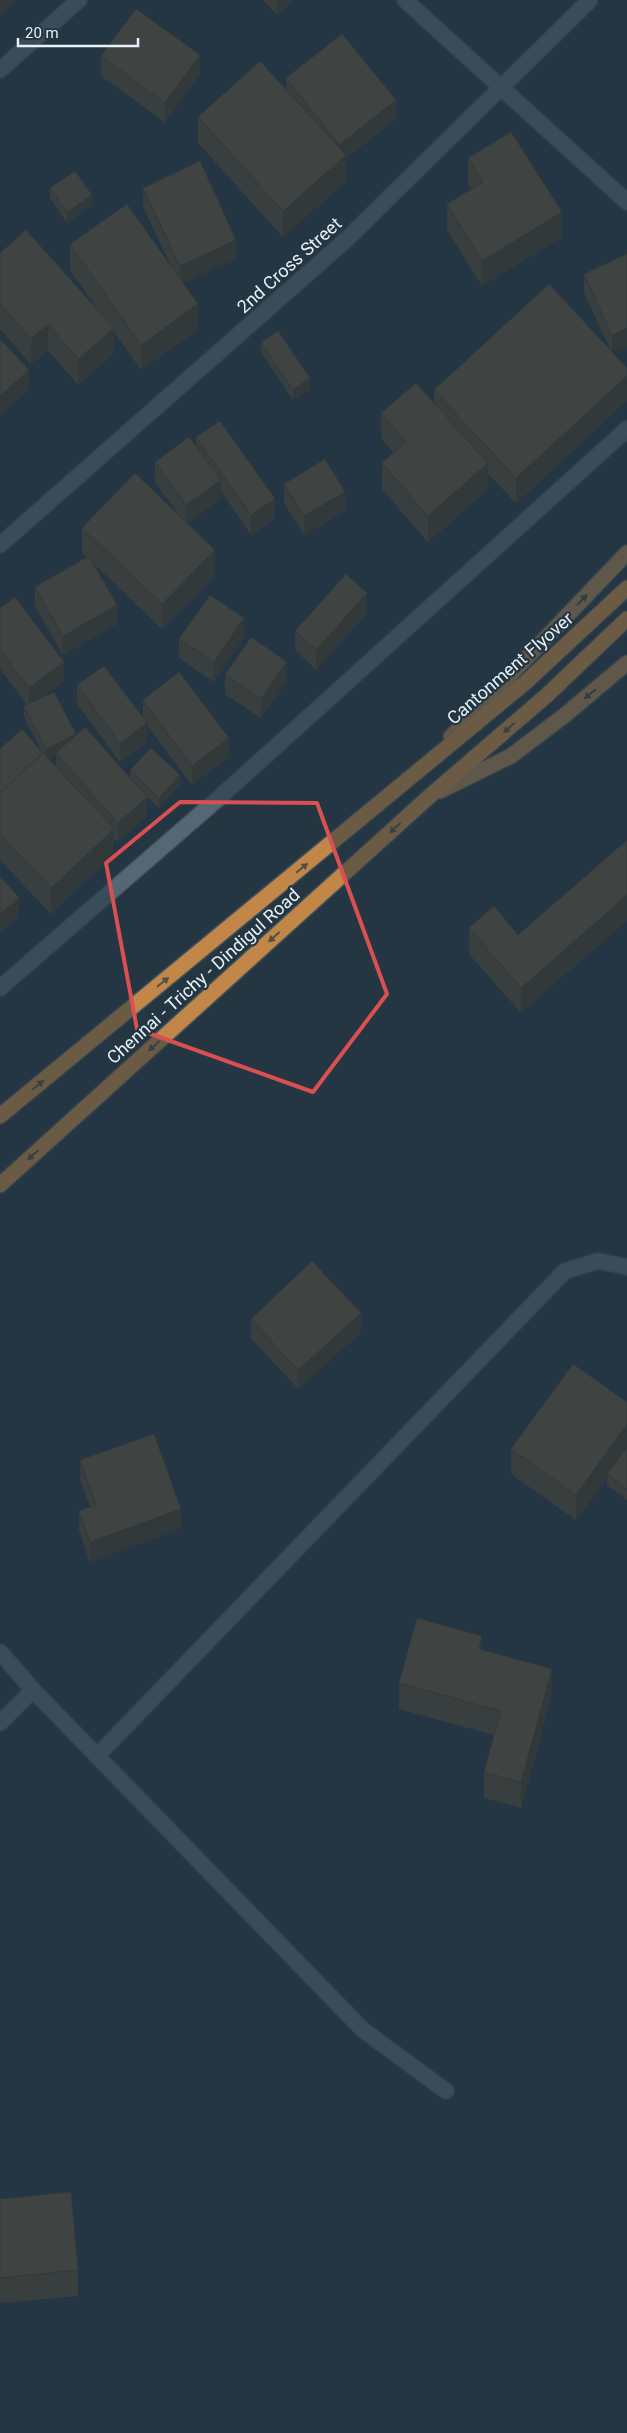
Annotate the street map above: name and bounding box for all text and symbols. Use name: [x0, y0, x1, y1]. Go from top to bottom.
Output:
scale bar: [18, 15, 138, 47]
text: 20 m: [25, 24, 59, 42]
street label: 2nd Cross Street: [233, 213, 346, 317]
one-way arrow: [576, 594, 588, 606]
street label: Cantonment Flyover: [443, 608, 577, 728]
one-way arrow: [584, 688, 596, 699]
one-way arrow: [503, 722, 515, 733]
one-way arrow: [389, 822, 401, 834]
one-way arrow: [295, 862, 308, 873]
street label: Chennai - Trichy - Dindigul Road: [102, 884, 304, 1068]
one-way arrow: [269, 931, 281, 943]
one-way arrow: [156, 977, 169, 988]
one-way arrow: [148, 1040, 160, 1052]
one-way arrow: [31, 1080, 44, 1091]
one-way arrow: [27, 1149, 39, 1161]

